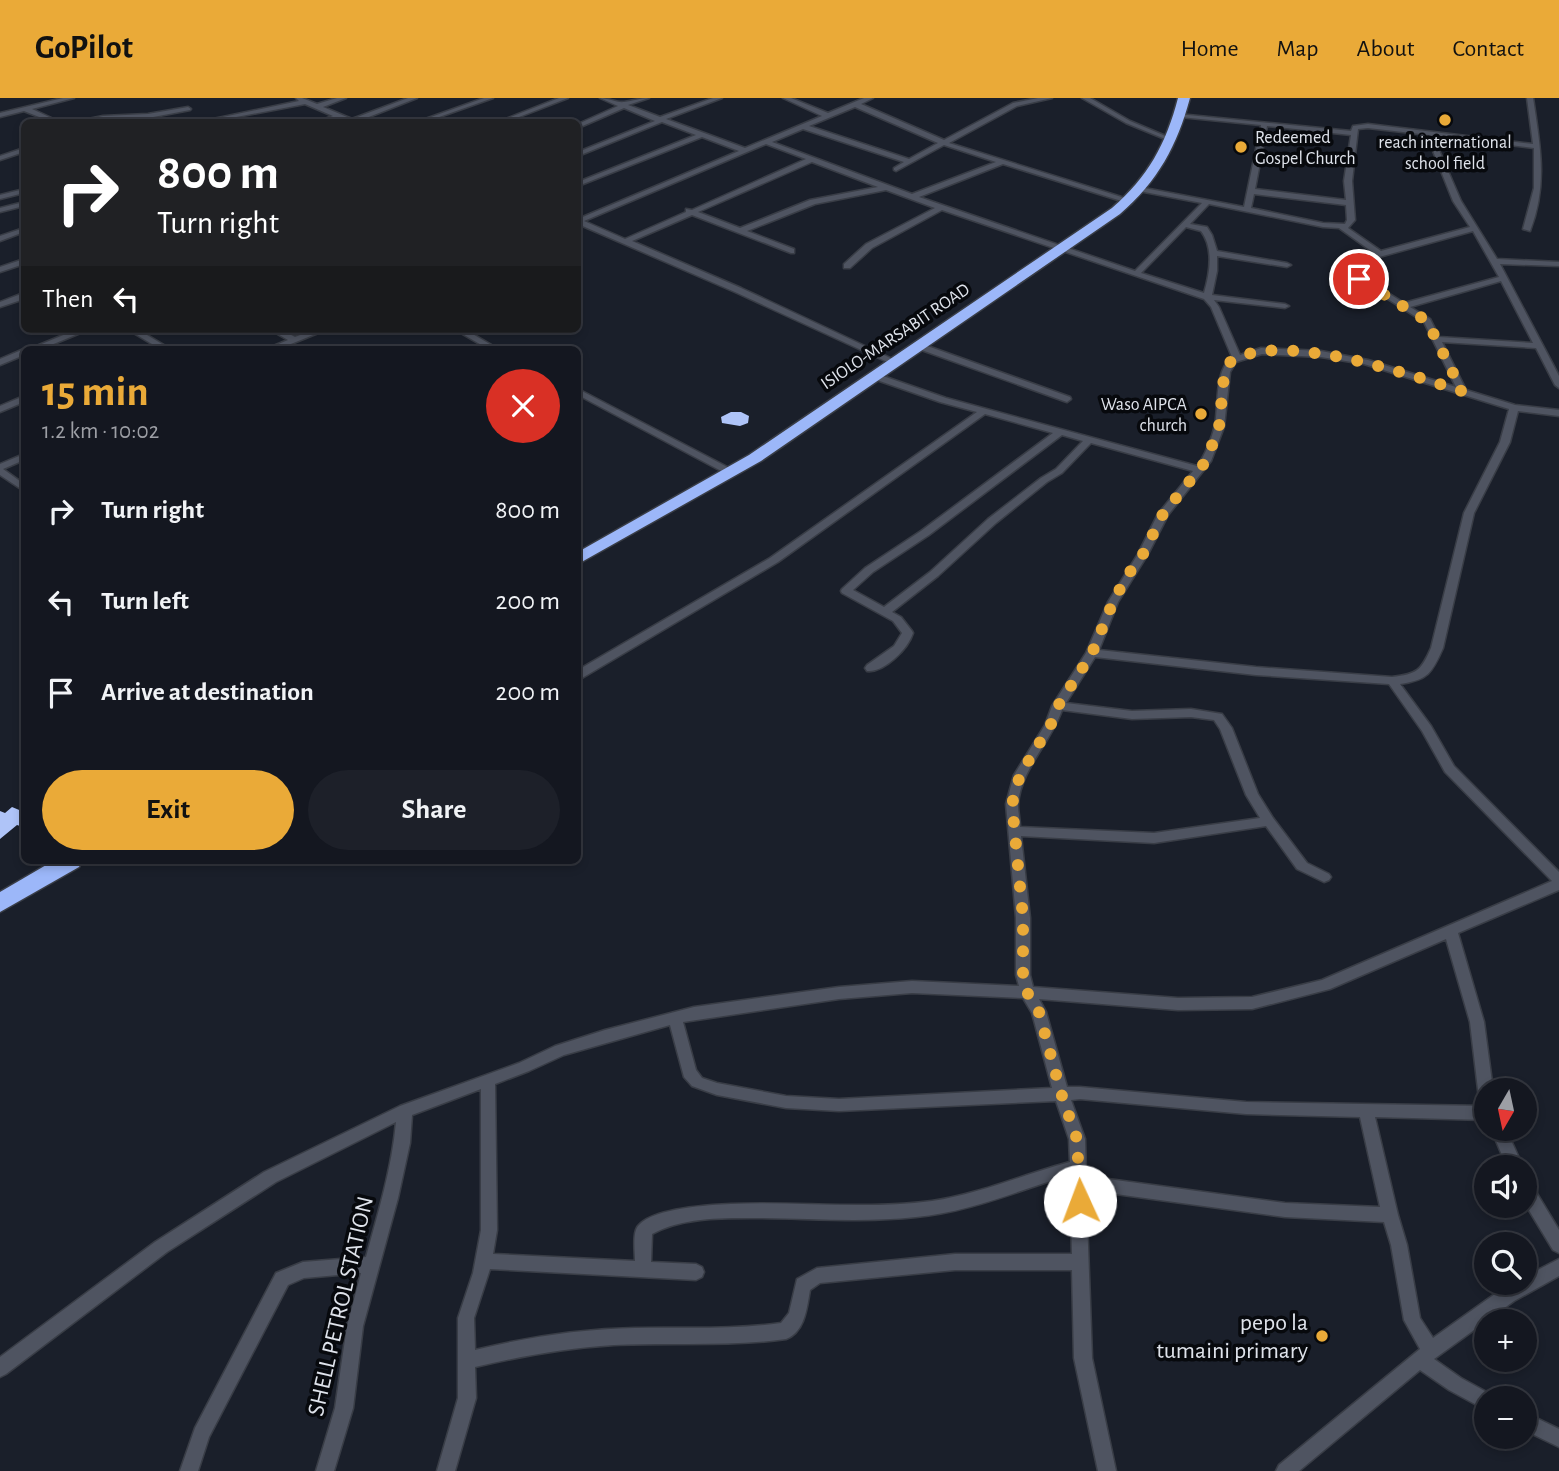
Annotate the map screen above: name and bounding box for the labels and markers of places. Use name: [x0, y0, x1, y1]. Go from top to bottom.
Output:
marker: reach international school field: [1437, 112, 1453, 128]
place label: Redeemed Gospel Church: [1255, 129, 1356, 168]
place label: reach international school field: [1378, 134, 1512, 173]
marker: Redeemed Gospel Church: [1233, 139, 1249, 155]
pin: [1329, 249, 1389, 309]
place label: Waso AIPCA church: [1101, 396, 1188, 435]
marker: Waso AIPCA church: [1193, 406, 1209, 422]
place label: pepo la tumaini primary: [1156, 1311, 1308, 1363]
marker: pepo la tumaini primary: [1314, 1328, 1330, 1344]

